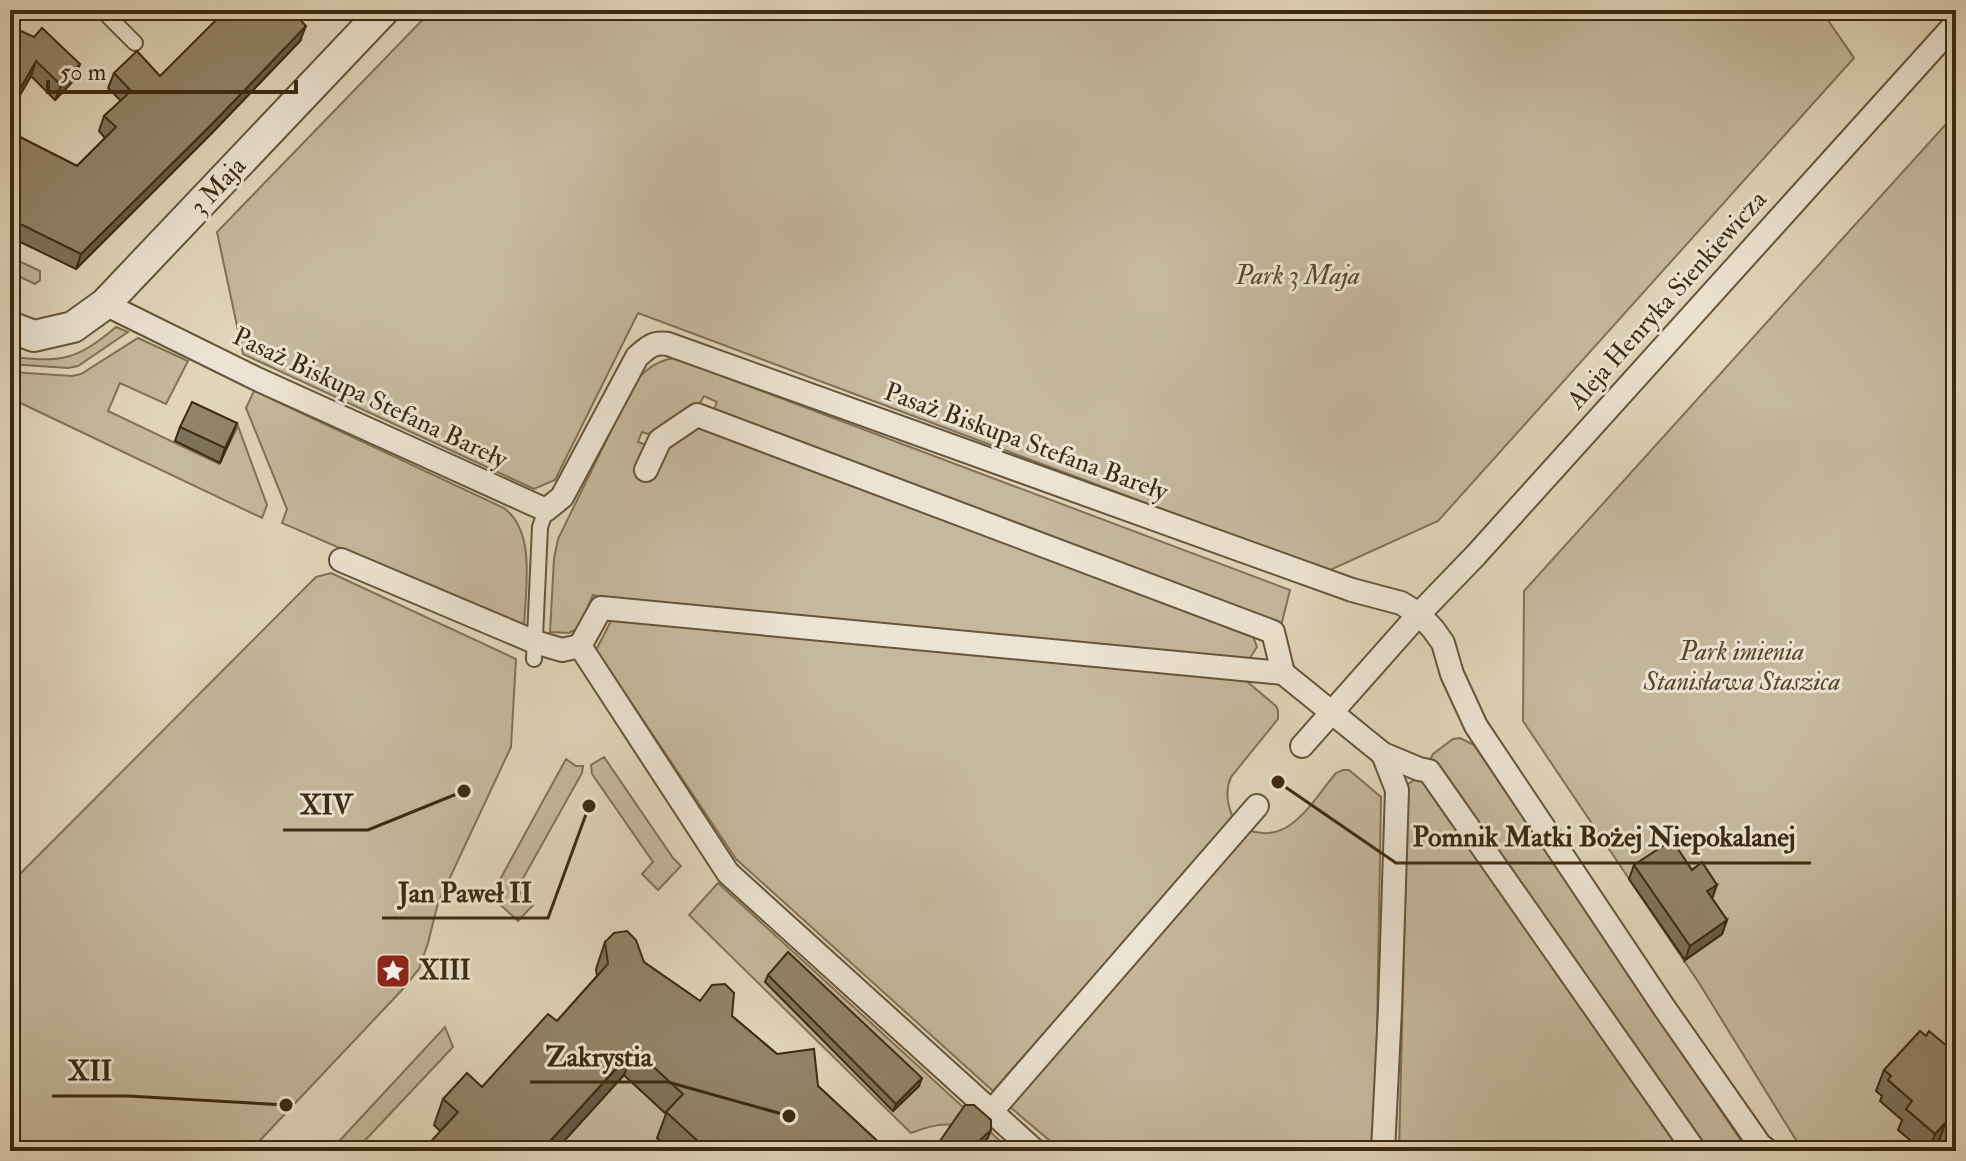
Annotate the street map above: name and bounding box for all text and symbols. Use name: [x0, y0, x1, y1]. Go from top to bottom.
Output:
scale bar: [48, 44, 296, 94]
text: 50 m: [60, 57, 107, 88]
street label: 3 Maja: [183, 150, 253, 222]
street label: Aleja Henryka Sienkiewicza: [1560, 184, 1774, 417]
park label: Park 3 Maja: [1235, 260, 1360, 292]
street label: Pasaż Biskupa Stefana Bareły: [227, 320, 513, 477]
street label: Pasaż Biskupa Stefana Bareły: [880, 376, 1173, 509]
park label: Park imienia Stanisława Staszica: [1643, 636, 1841, 698]
callout: XIV: [283, 778, 368, 830]
text: XIV: [300, 788, 355, 823]
callout: Pomnik Matki Bożej Niepokalanej: [1396, 811, 1811, 863]
text: Pomnik Matki Bożej Niepokalanej: [1412, 820, 1796, 855]
callout: Jan Paweł II: [382, 866, 548, 918]
text: Jan Paweł II: [396, 876, 532, 911]
place icon: XIII: [374, 952, 412, 990]
place label: XIII: [419, 955, 471, 987]
callout: Zakrystia: [530, 1030, 668, 1082]
text: Zakrystia: [546, 1040, 654, 1075]
callout: XII: [52, 1044, 128, 1096]
text: XII: [68, 1054, 112, 1089]

